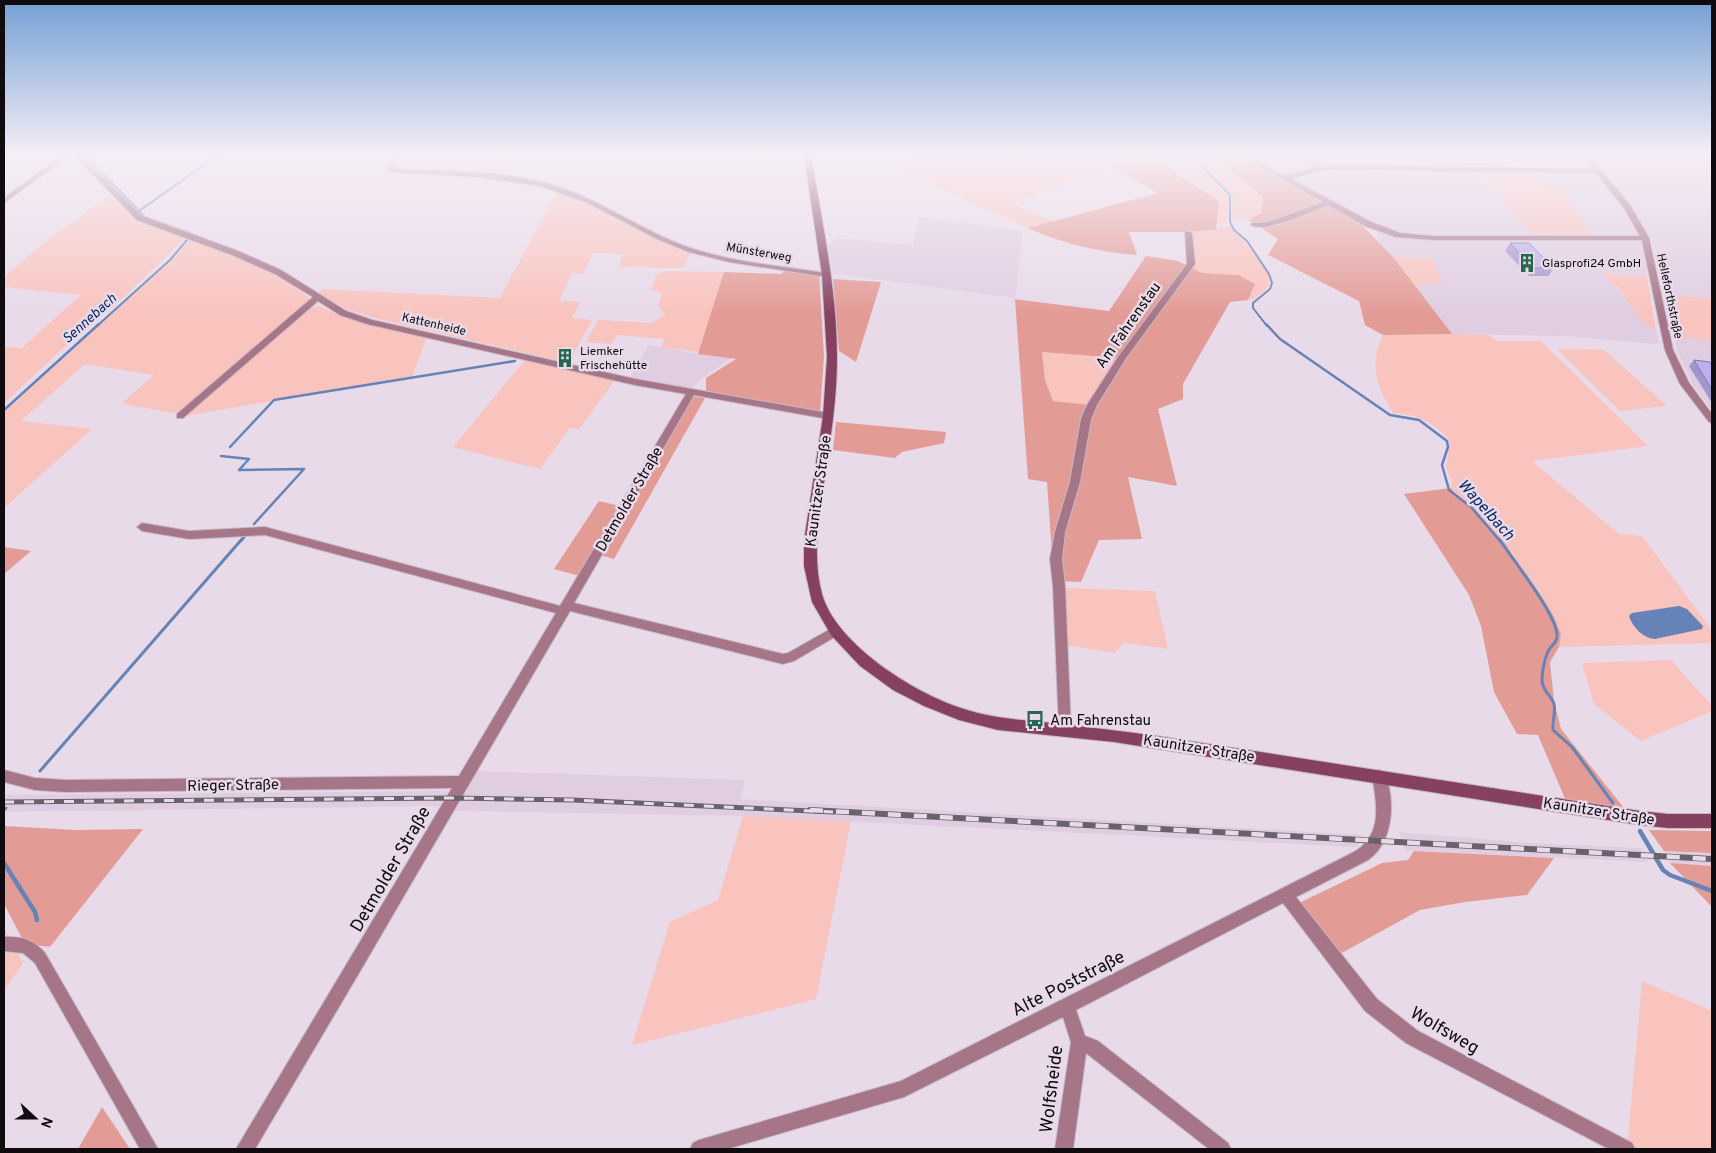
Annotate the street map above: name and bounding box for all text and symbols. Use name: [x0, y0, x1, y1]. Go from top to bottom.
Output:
street label: Münsterweg: [725, 239, 793, 267]
building icon: Glasprofi24 GmbH: [1516, 252, 1538, 274]
street label: Helleforthstraße: [1652, 252, 1686, 340]
place label: Glasprofi24 GmbH: [1542, 256, 1641, 272]
street label: Am Fahrenstau: [1092, 279, 1166, 373]
water label: Sennebach: [59, 290, 121, 348]
street label: Kattenheide: [400, 310, 468, 340]
place label: Liemker Frischehütte: [580, 344, 647, 374]
building icon: Liemker Frischehütte: [554, 347, 576, 369]
street label: Kaunitzer Straße: [802, 434, 837, 548]
street label: Detmolder Straße: [593, 444, 668, 556]
water label: Wapelbach: [1453, 476, 1518, 545]
bus stop icon: Am Fahrenstau: [1024, 709, 1046, 731]
place label: Am Fahrenstau: [1050, 712, 1151, 731]
street label: Kaunitzer Straße: [1142, 731, 1256, 768]
street label: Rieger Straße: [187, 776, 279, 797]
street label: Kaunitzer Straße: [1542, 794, 1656, 831]
street label: Detmolder Straße: [346, 803, 437, 937]
street label: Alte Poststraße: [1008, 946, 1129, 1023]
street label: Wolfsweg: [1406, 1002, 1483, 1060]
street label: Wolfsheide: [1036, 1044, 1069, 1134]
north arrow: [10, 1093, 60, 1143]
text: N: [36, 1114, 55, 1130]

